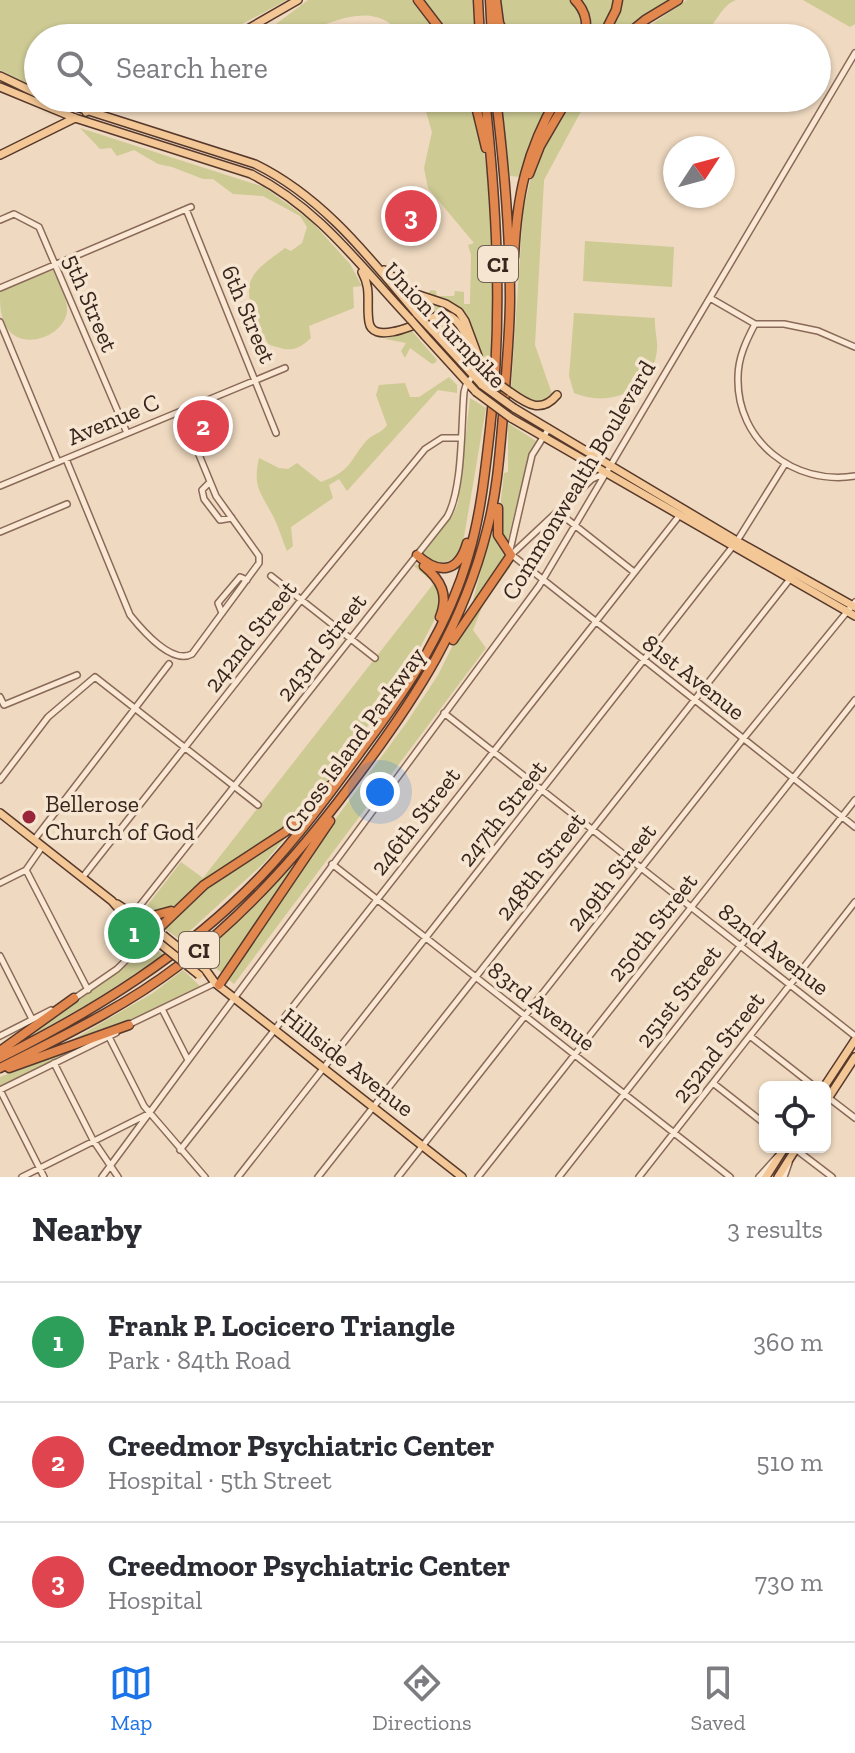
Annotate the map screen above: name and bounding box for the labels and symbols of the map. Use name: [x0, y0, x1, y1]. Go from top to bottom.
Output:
north arrow: [663, 136, 735, 208]
pin: 3: [385, 186, 437, 246]
road number: CI: [478, 246, 518, 282]
street label: 5th Street: [58, 250, 125, 356]
street label: Union Turnpike: [378, 256, 512, 394]
street label: 6th Street: [215, 261, 283, 367]
street label: Commonwealth Boulevard: [495, 355, 661, 605]
street label: Avenue C: [63, 387, 163, 451]
pin: 2: [177, 396, 229, 456]
street label: 242nd Street: [198, 574, 303, 697]
street label: 243rd Street: [270, 587, 372, 707]
street label: 81st Avenue: [637, 628, 751, 726]
street label: Cross Island Parkway: [277, 641, 431, 838]
street label: 247th Street: [451, 754, 553, 872]
street label: 246th Street: [364, 761, 466, 881]
your location: [360, 772, 400, 812]
place label: Bellerose Church of God: [45, 789, 195, 846]
street label: 248th Street: [489, 806, 591, 926]
marker: Bellerose Church of God: [20, 808, 38, 826]
street label: 249th Street: [560, 817, 662, 937]
street label: 250th Street: [601, 867, 703, 987]
street label: 82nd Avenue: [713, 897, 835, 1001]
pin: 1: [108, 903, 160, 963]
road number: CI: [179, 932, 219, 968]
street label: 251st Street: [629, 939, 727, 1053]
street label: 83rd Avenue: [482, 955, 602, 1057]
street label: 252nd Street: [666, 986, 770, 1108]
street label: Hillside Avenue: [276, 1001, 420, 1123]

